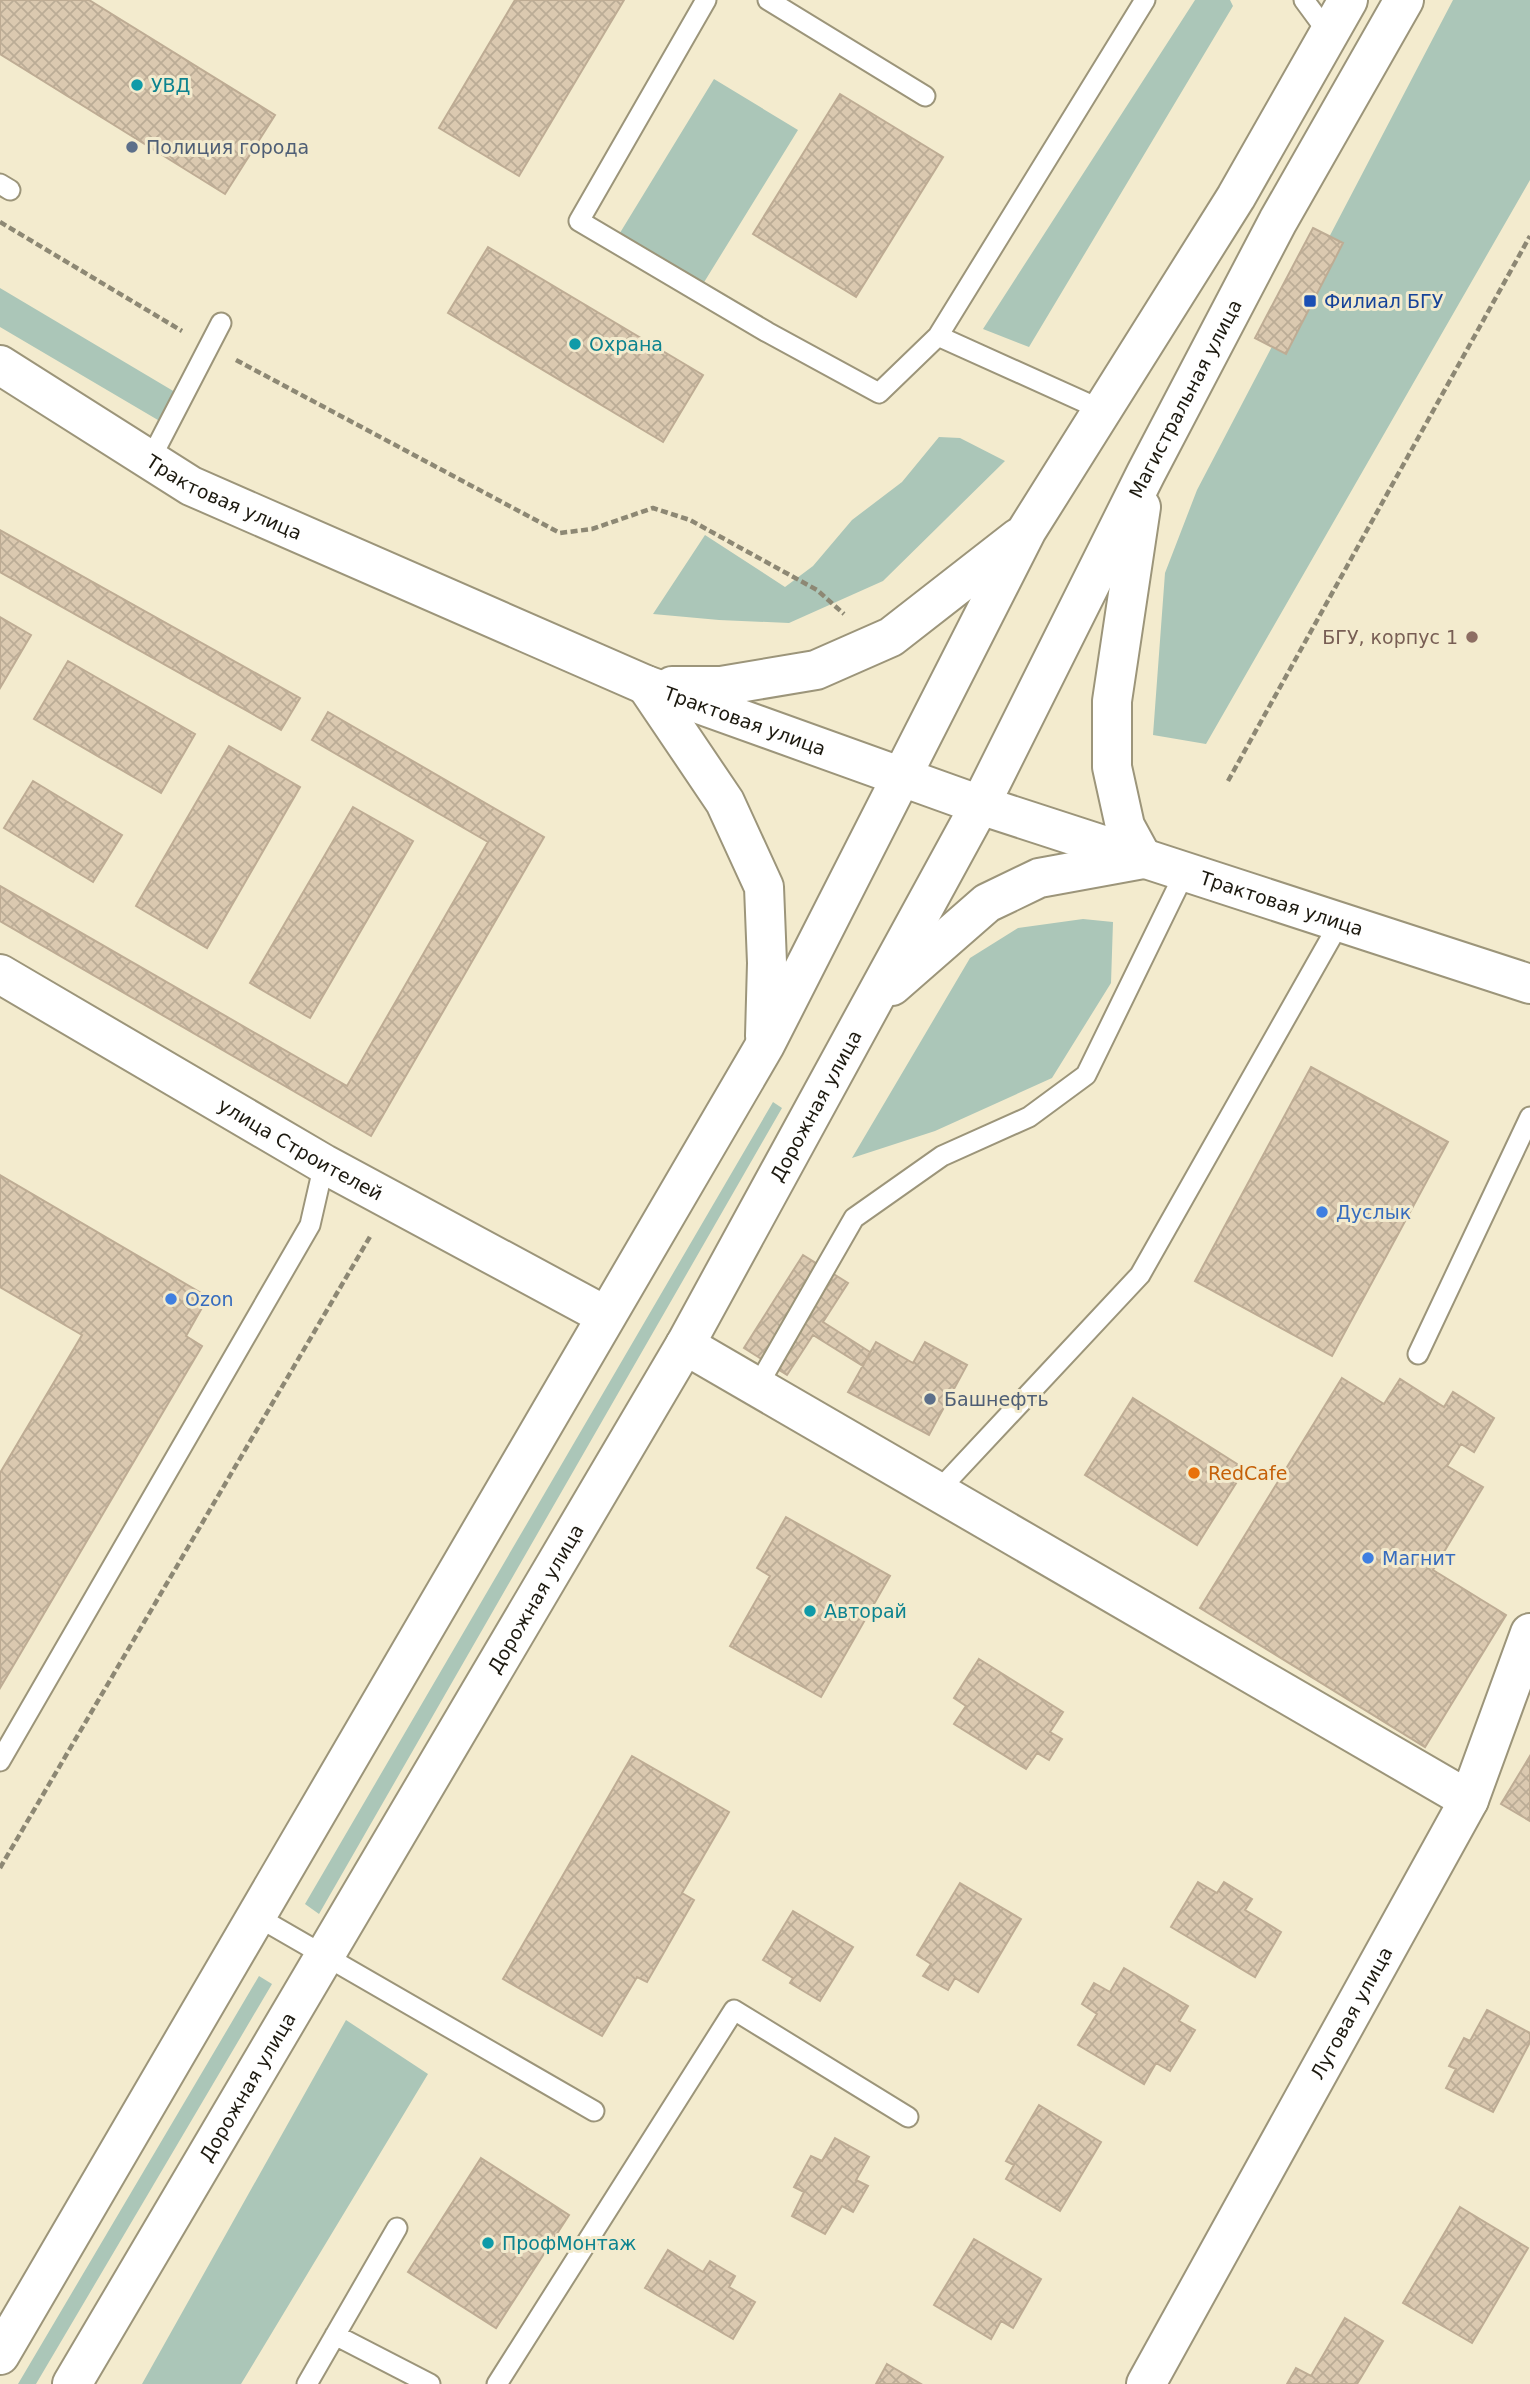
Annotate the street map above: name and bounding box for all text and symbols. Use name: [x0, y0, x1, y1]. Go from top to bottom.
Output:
place label: УВД: [151, 74, 190, 96]
marker: УВД: [129, 77, 145, 93]
place label: Полиция города: [146, 136, 309, 158]
marker: Полиция города: [124, 139, 140, 155]
place label: Филиал БГУ: [1324, 290, 1444, 312]
marker: Филиал БГУ: [1302, 293, 1318, 309]
street label: Магистральная улица: [1124, 296, 1246, 501]
place label: Охрана: [589, 333, 663, 355]
marker: Охрана: [567, 336, 583, 352]
street label: Трактовая улица: [142, 449, 305, 544]
place label: БГУ, корпус 1: [1322, 626, 1458, 648]
marker: БГУ, корпус 1: [1464, 629, 1480, 645]
street label: Трактовая улица: [660, 681, 829, 760]
street label: Трактовая улица: [1197, 866, 1366, 940]
street label: Дорожная улица: [765, 1026, 866, 1185]
street label: улица Строителей: [214, 1094, 387, 1205]
place label: Дуслык: [1336, 1201, 1411, 1223]
marker: Дуслык: [1314, 1204, 1330, 1220]
place label: Ozon: [185, 1288, 234, 1310]
marker: Ozon: [163, 1291, 179, 1307]
place label: Башнефть: [944, 1388, 1049, 1410]
marker: Башнефть: [922, 1391, 938, 1407]
place label: RedCafe: [1208, 1462, 1287, 1484]
marker: RedCafe: [1186, 1465, 1202, 1481]
street label: Дорожная улица: [483, 1520, 588, 1677]
place label: Магнит: [1382, 1547, 1456, 1569]
marker: Магнит: [1360, 1550, 1376, 1566]
place label: Авторай: [824, 1600, 907, 1622]
marker: Авторай: [802, 1603, 818, 1619]
street label: Луговая улица: [1306, 1943, 1397, 2083]
street label: Дорожная улица: [195, 2008, 300, 2165]
place label: ПрофМонтаж: [502, 2232, 636, 2254]
marker: ПрофМонтаж: [480, 2235, 496, 2251]

